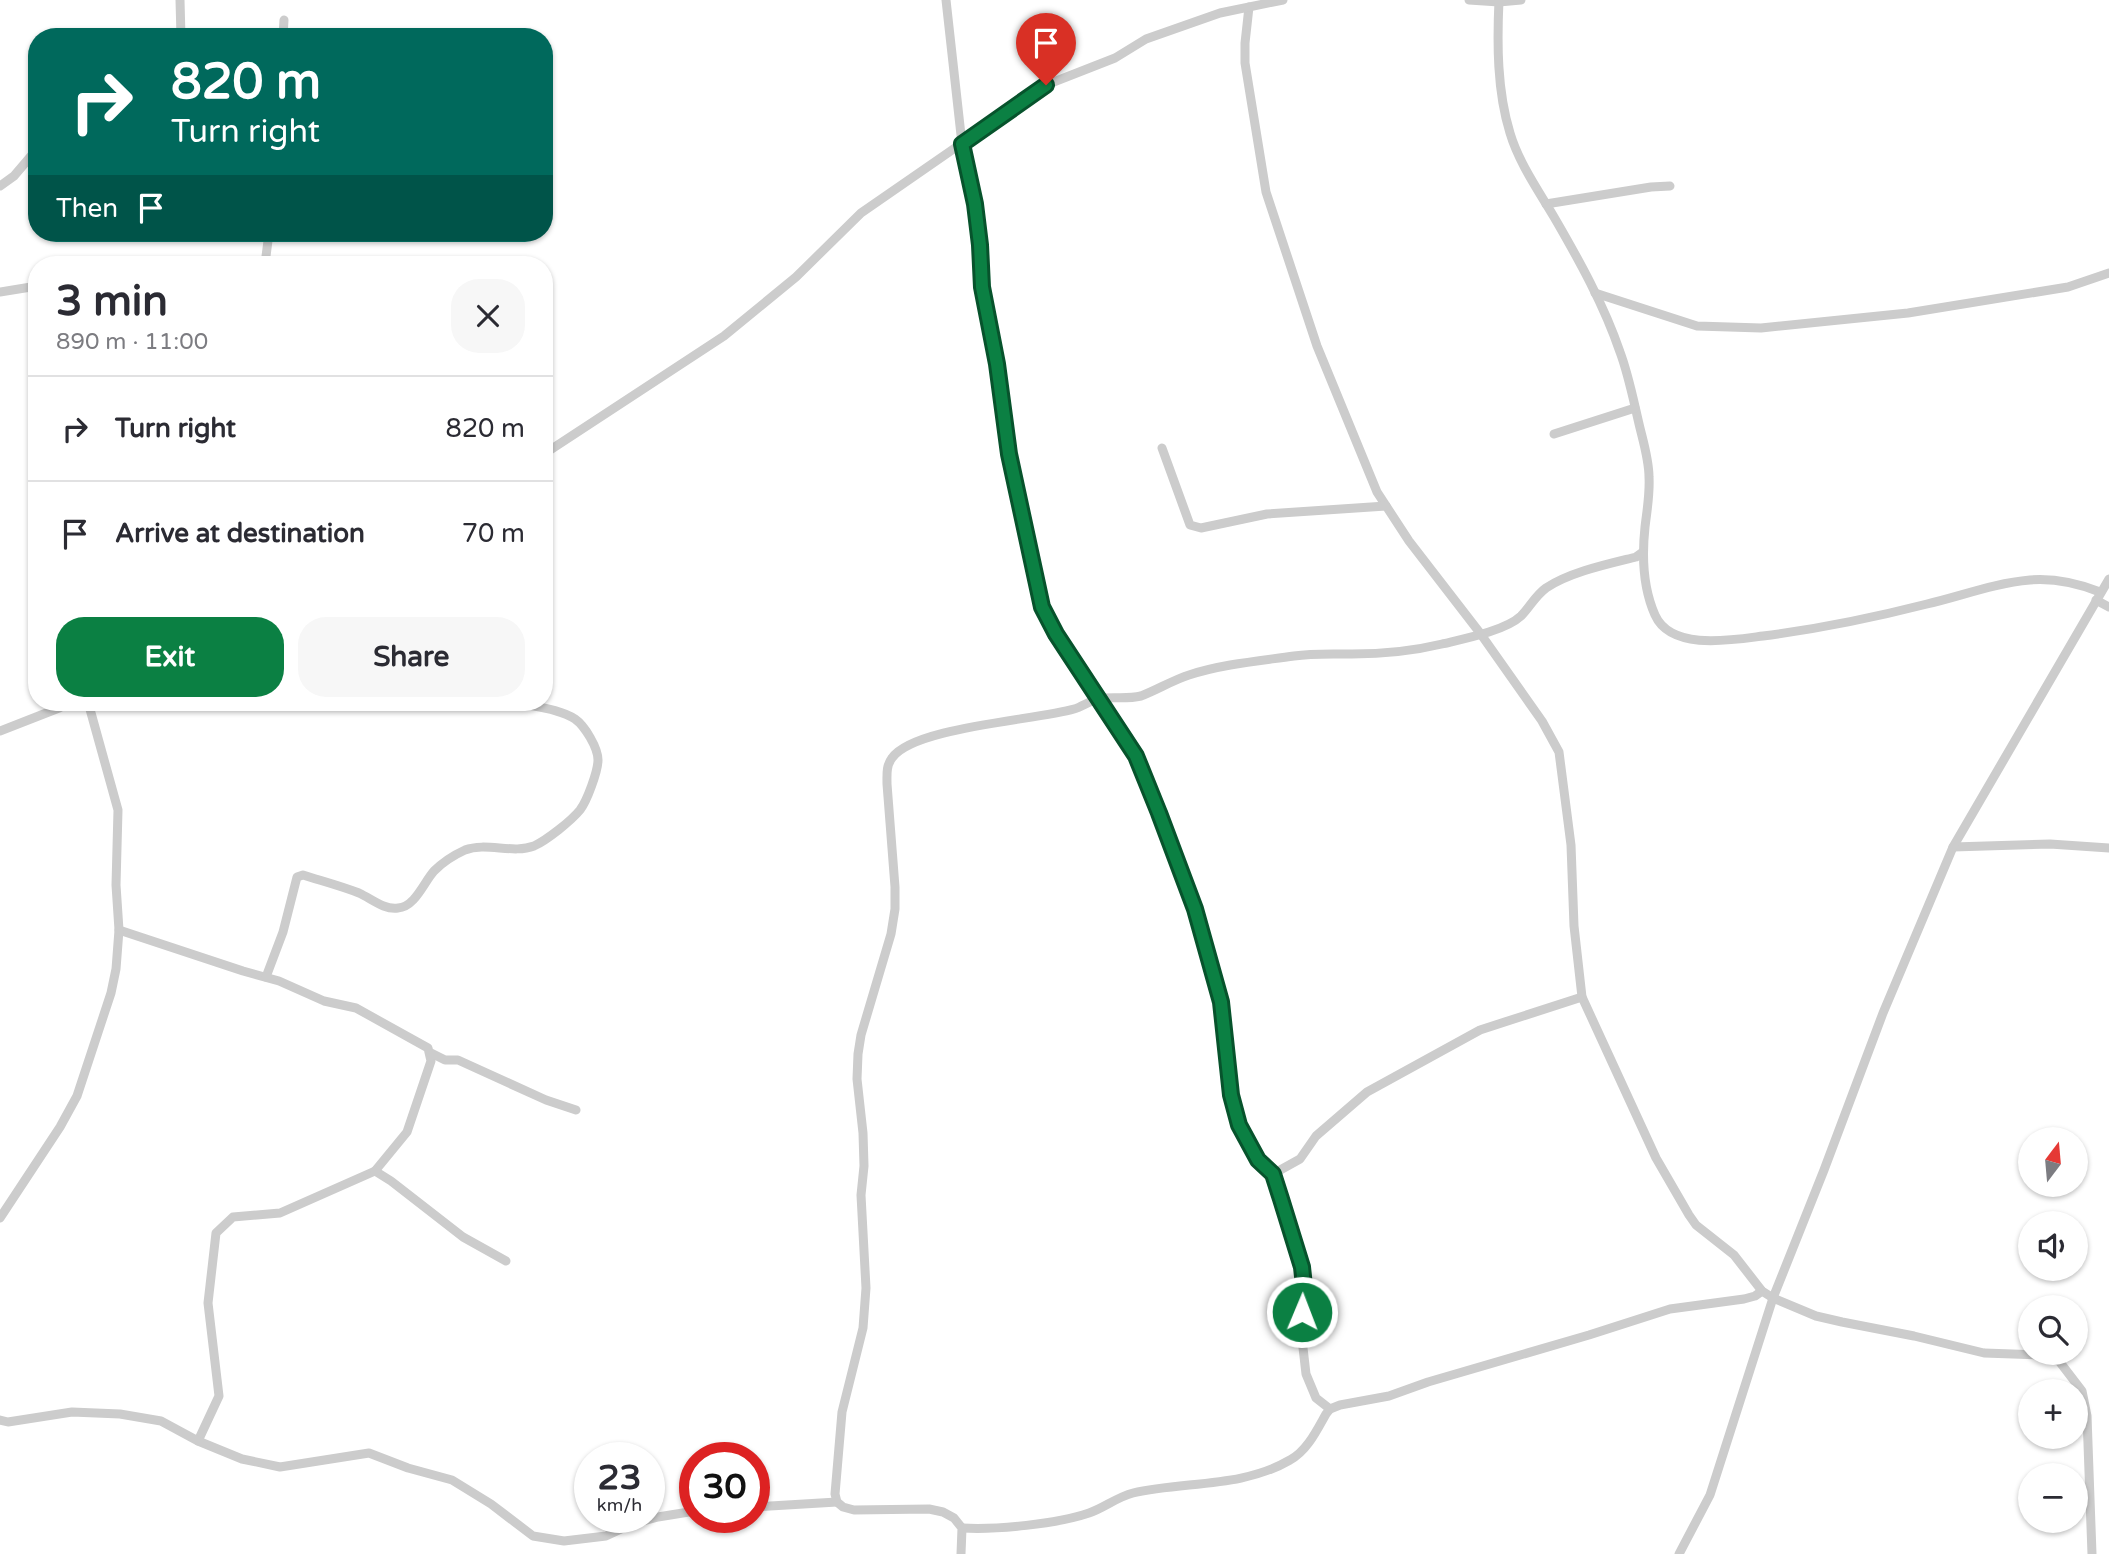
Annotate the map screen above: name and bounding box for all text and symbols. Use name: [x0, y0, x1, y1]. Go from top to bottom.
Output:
pin: [1016, 13, 1076, 85]
icon: arrive: [1027, 24, 1065, 62]
text: 820 m: [171, 53, 321, 112]
icon: right: [56, 56, 147, 147]
text: Turn right: [171, 113, 320, 151]
icon: arrive: [132, 189, 170, 227]
text: Then: [56, 193, 118, 224]
text: 3 min: [56, 276, 168, 327]
button: close: [451, 279, 525, 353]
text: 890 m · 11:00: [56, 328, 208, 356]
icon: right: [56, 410, 94, 448]
text: Turn right: [115, 413, 236, 444]
text: 820 m: [445, 413, 525, 444]
icon: arrive: [56, 515, 94, 553]
text: Arrive at destination: [115, 518, 365, 549]
text: 70 m: [462, 518, 525, 549]
button: Exit: [56, 617, 284, 697]
button: Share: [298, 617, 525, 697]
north arrow: [2018, 1127, 2088, 1197]
map controls: [2018, 1127, 2088, 1533]
button: sound: [2018, 1211, 2088, 1281]
position arrow: [1265, 1275, 1339, 1349]
button: search: [2018, 1295, 2088, 1365]
button: +: [2018, 1379, 2088, 1449]
speed limit sign: 30: [679, 1442, 770, 1533]
text: 23: [598, 1457, 641, 1499]
button: −: [2018, 1463, 2088, 1533]
text: km/h: [597, 1494, 642, 1516]

